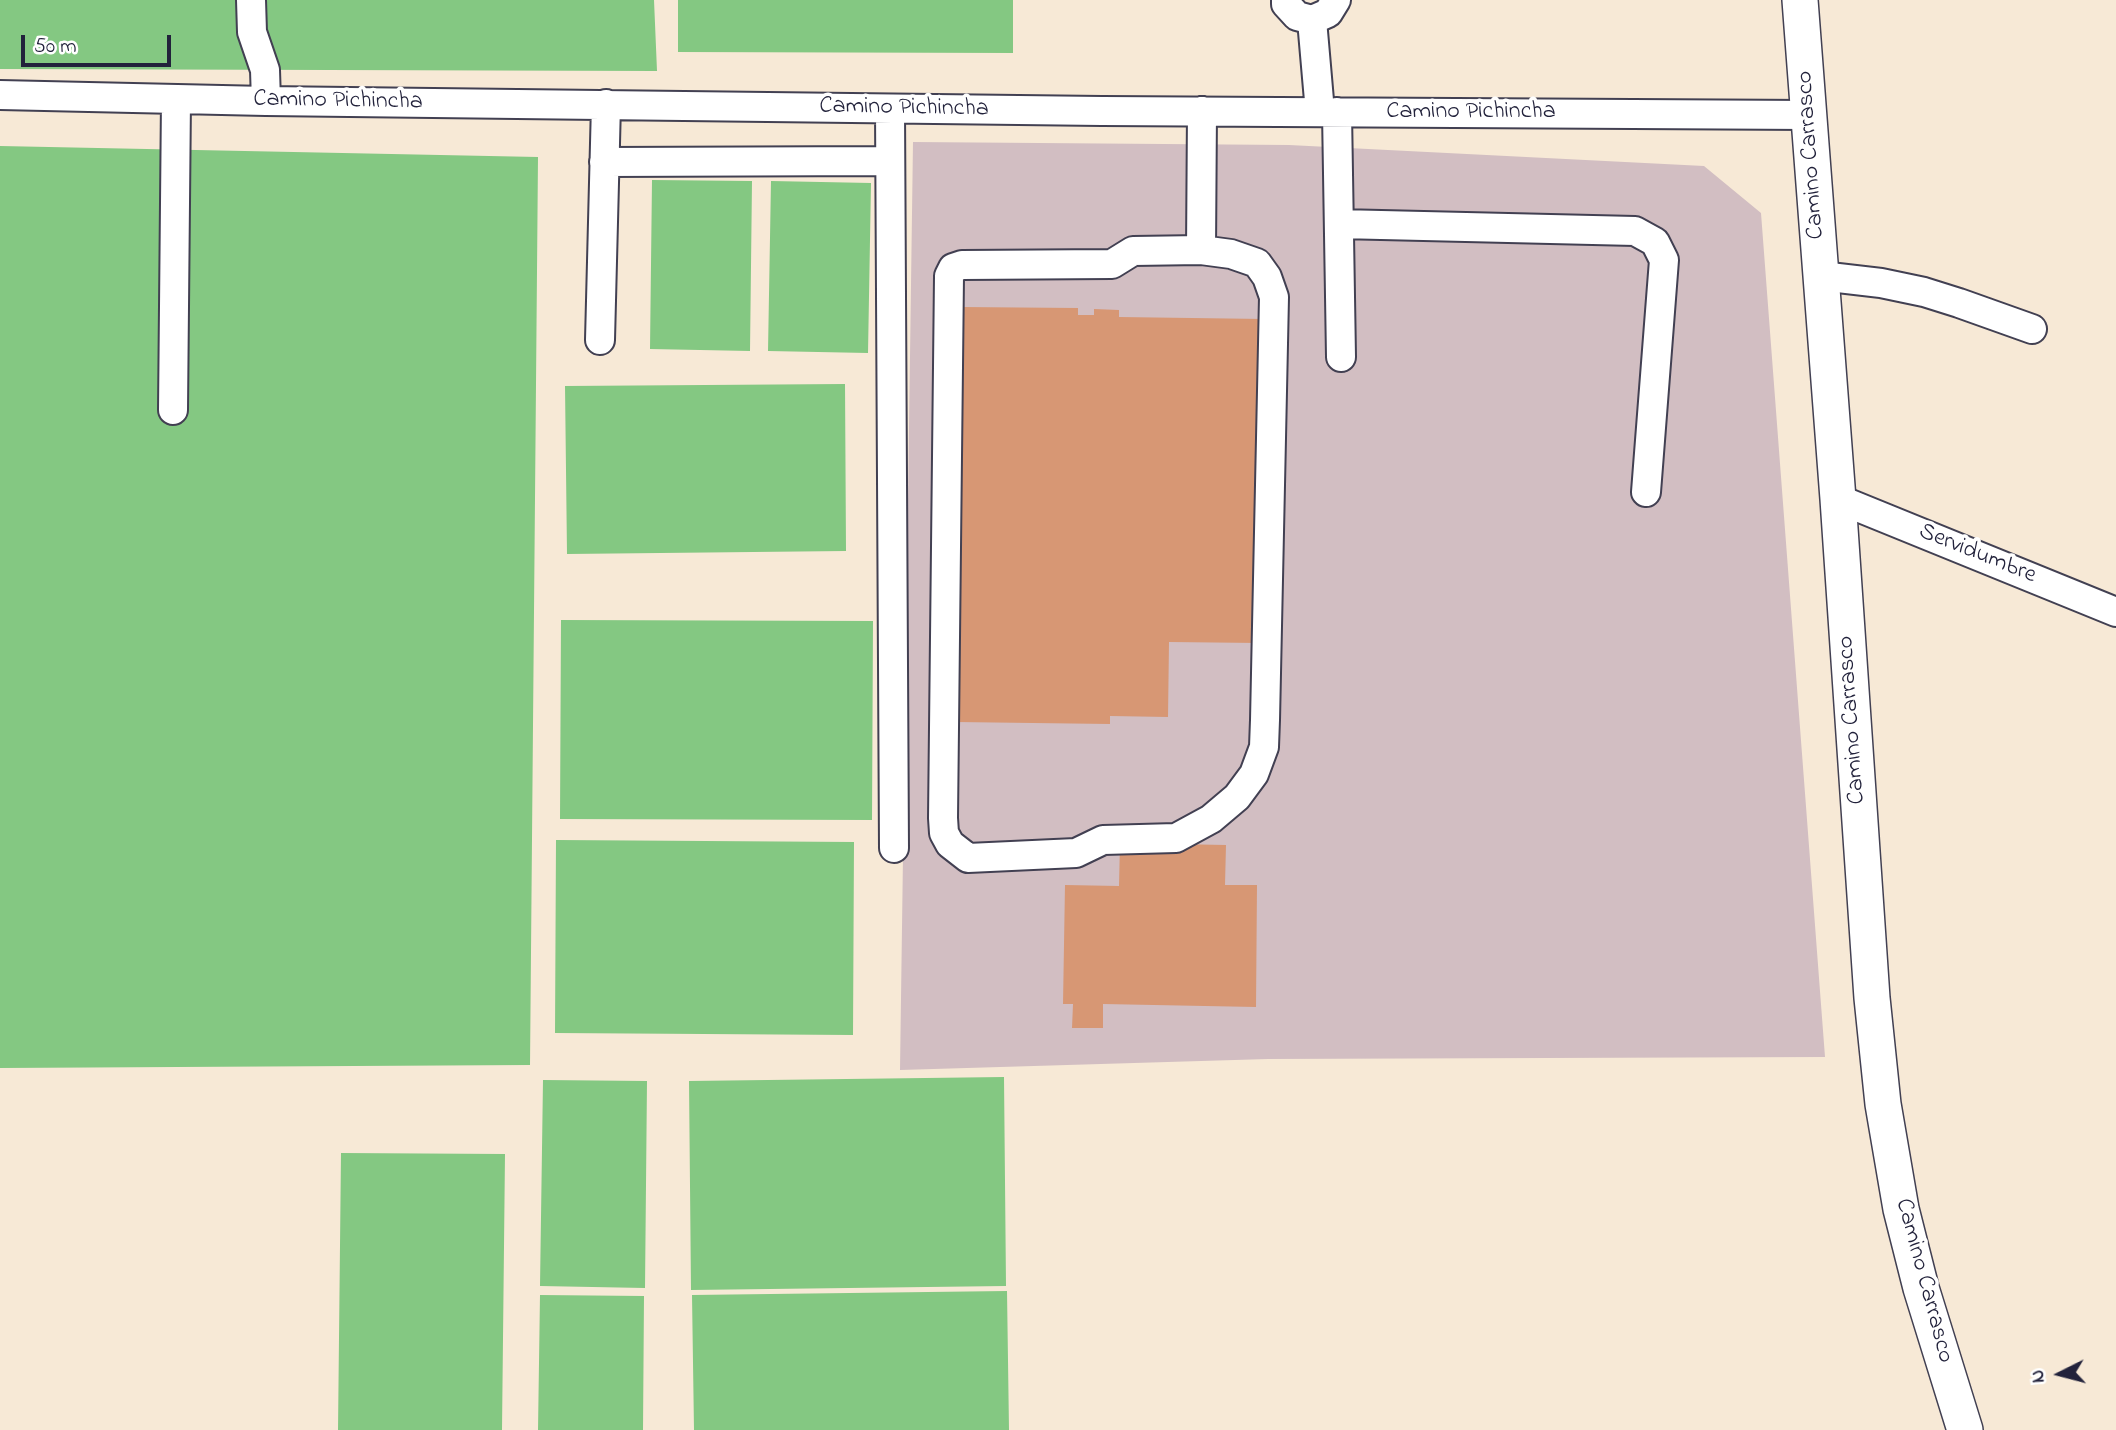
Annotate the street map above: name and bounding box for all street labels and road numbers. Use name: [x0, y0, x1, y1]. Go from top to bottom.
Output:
street label: Camino Carrasco: [1792, 70, 1832, 240]
street label: Camino Pichincha: [253, 86, 423, 118]
street label: Camino Pichincha: [819, 93, 989, 125]
street label: Camino Pichincha: [1386, 99, 1556, 127]
street label: Servidumbre: [1914, 518, 2040, 592]
street label: Camino Carrasco: [1833, 635, 1873, 805]
street label: Camino Carrasco: [1887, 1196, 1959, 1366]

